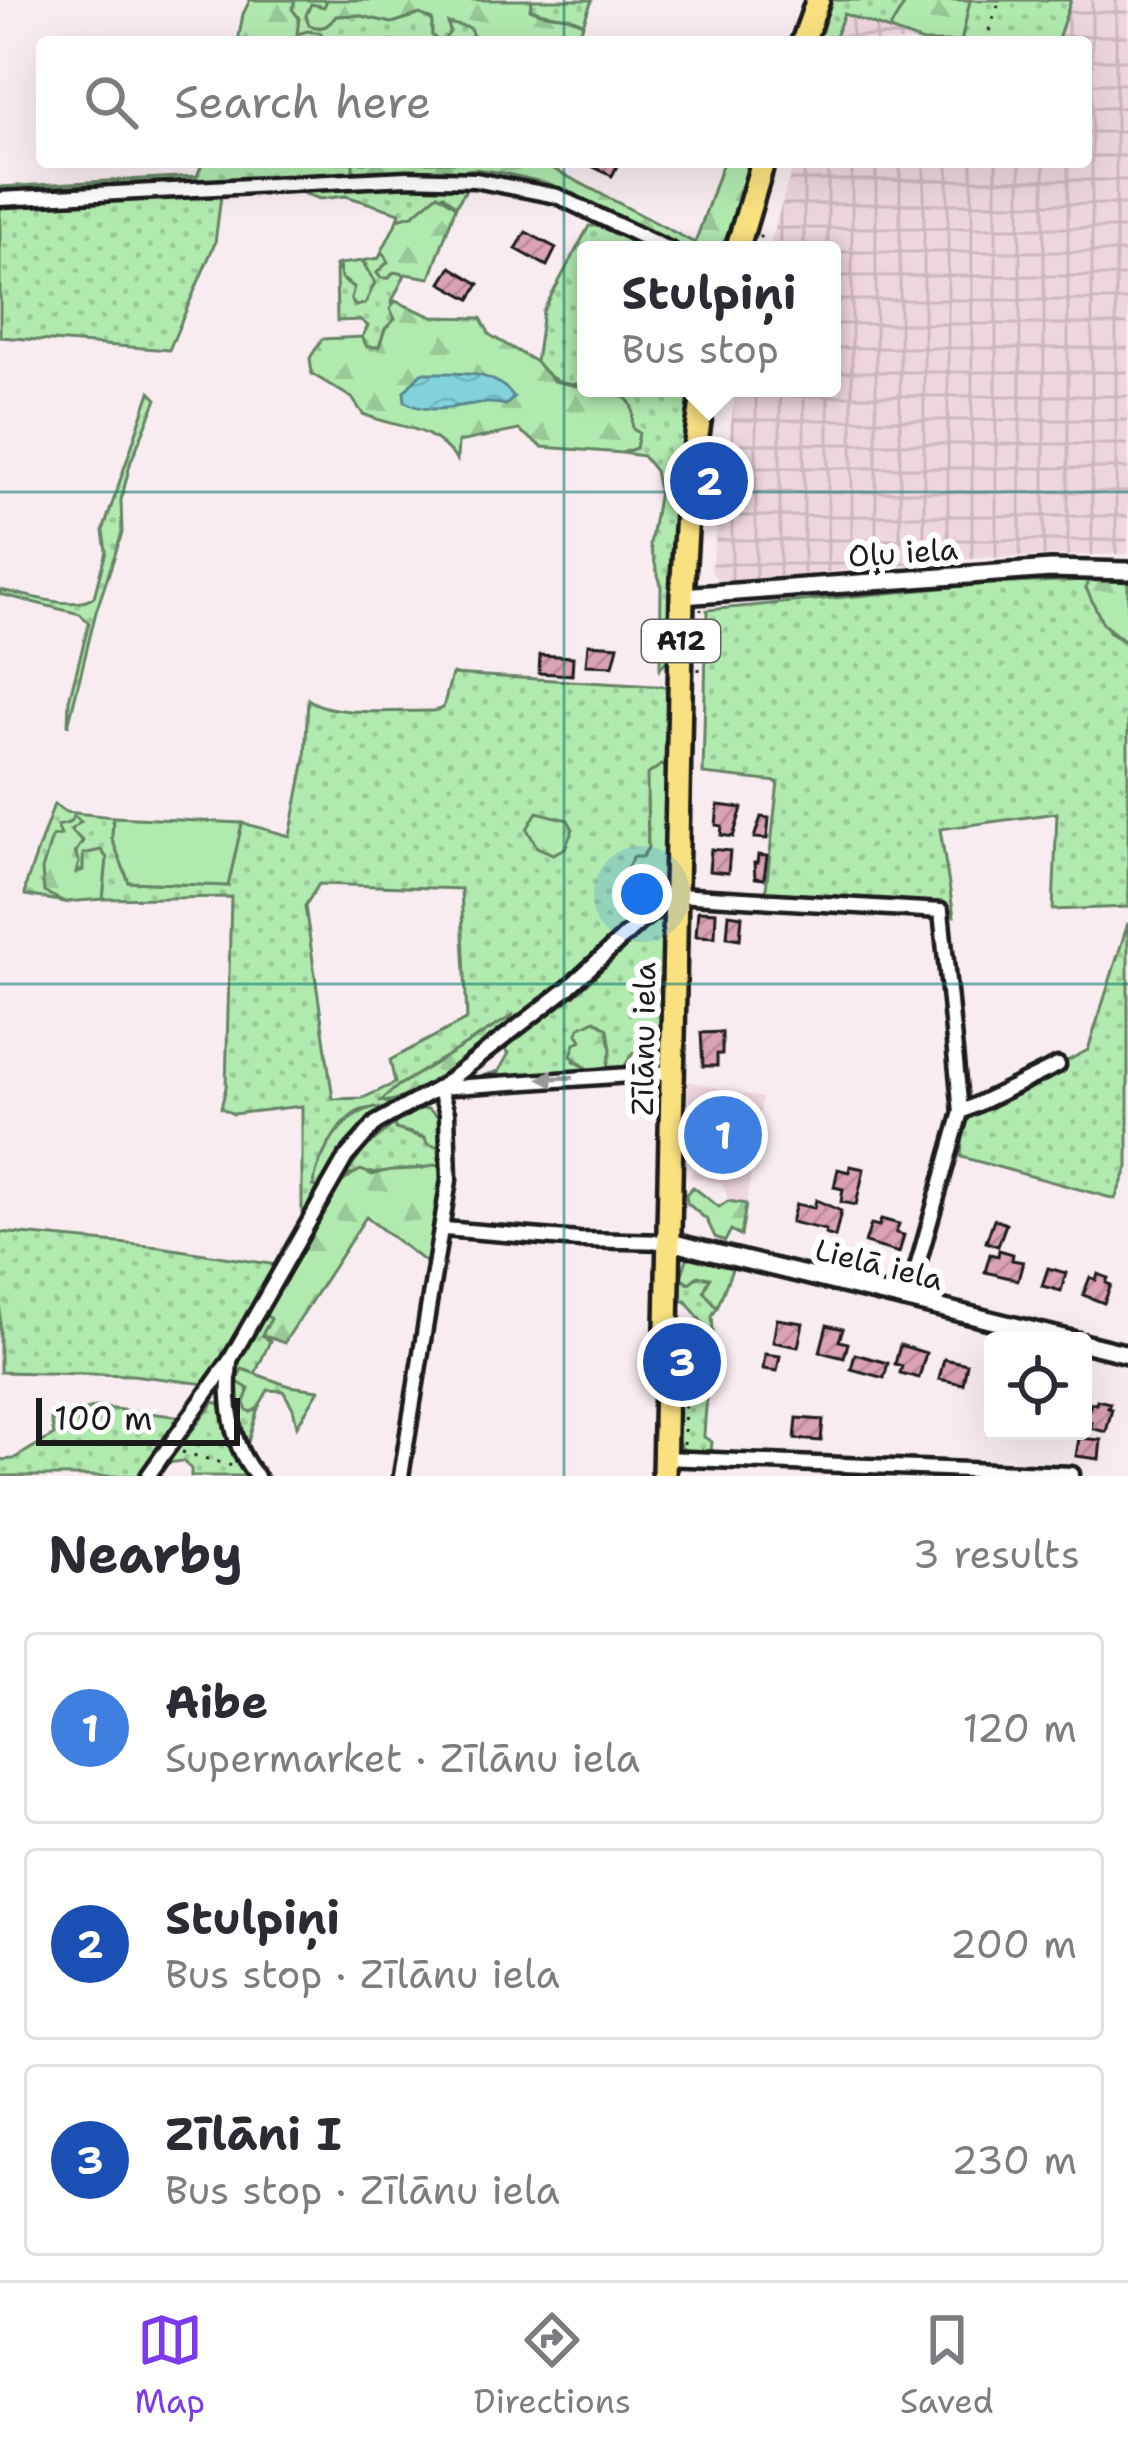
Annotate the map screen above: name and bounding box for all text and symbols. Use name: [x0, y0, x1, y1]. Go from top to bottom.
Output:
search box: [36, 36, 1092, 168]
icon: search: [78, 69, 144, 135]
text: Search here: [174, 72, 431, 132]
popup: [577, 241, 841, 397]
text: Stulpiņi: [621, 263, 797, 323]
text: Bus stop: [621, 323, 779, 375]
pin: 2: [670, 436, 748, 526]
street label: Oļu iela: [847, 528, 960, 577]
road number: A12: [642, 620, 720, 662]
your location: [612, 864, 672, 924]
street label: Zīlānu iela: [622, 961, 665, 1116]
one-way arrow: [536, 1069, 574, 1088]
pin: 1: [684, 1090, 762, 1180]
street label: Lielā iela: [811, 1229, 948, 1300]
pin: 3: [643, 1317, 721, 1407]
map controls: [984, 1332, 1092, 1440]
button: locate: [984, 1332, 1092, 1440]
scale bar: [36, 1392, 240, 1445]
text: 100 m: [54, 1396, 153, 1441]
text: Nearby: [48, 1520, 243, 1588]
text: 3 results: [913, 1528, 1080, 1580]
text: Aibe: [165, 1672, 268, 1732]
text: 1: [81, 1702, 99, 1754]
text: 120 m: [962, 1702, 1077, 1754]
text: Supermarket · Zīlānu iela: [165, 1732, 640, 1784]
text: Stulpiņi: [165, 1888, 340, 1948]
text: 2: [76, 1918, 104, 1970]
text: 200 m: [950, 1918, 1077, 1970]
text: Bus stop · Zīlānu iela: [165, 1948, 560, 2000]
text: Zīlāni I: [165, 2104, 342, 2164]
text: 3: [76, 2134, 104, 2186]
text: 230 m: [951, 2134, 1077, 2186]
text: Bus stop · Zīlānu iela: [165, 2164, 560, 2216]
tab: Map: [134, 2307, 205, 2424]
tab: Directions: [474, 2307, 631, 2424]
tab: Saved: [900, 2307, 994, 2424]

